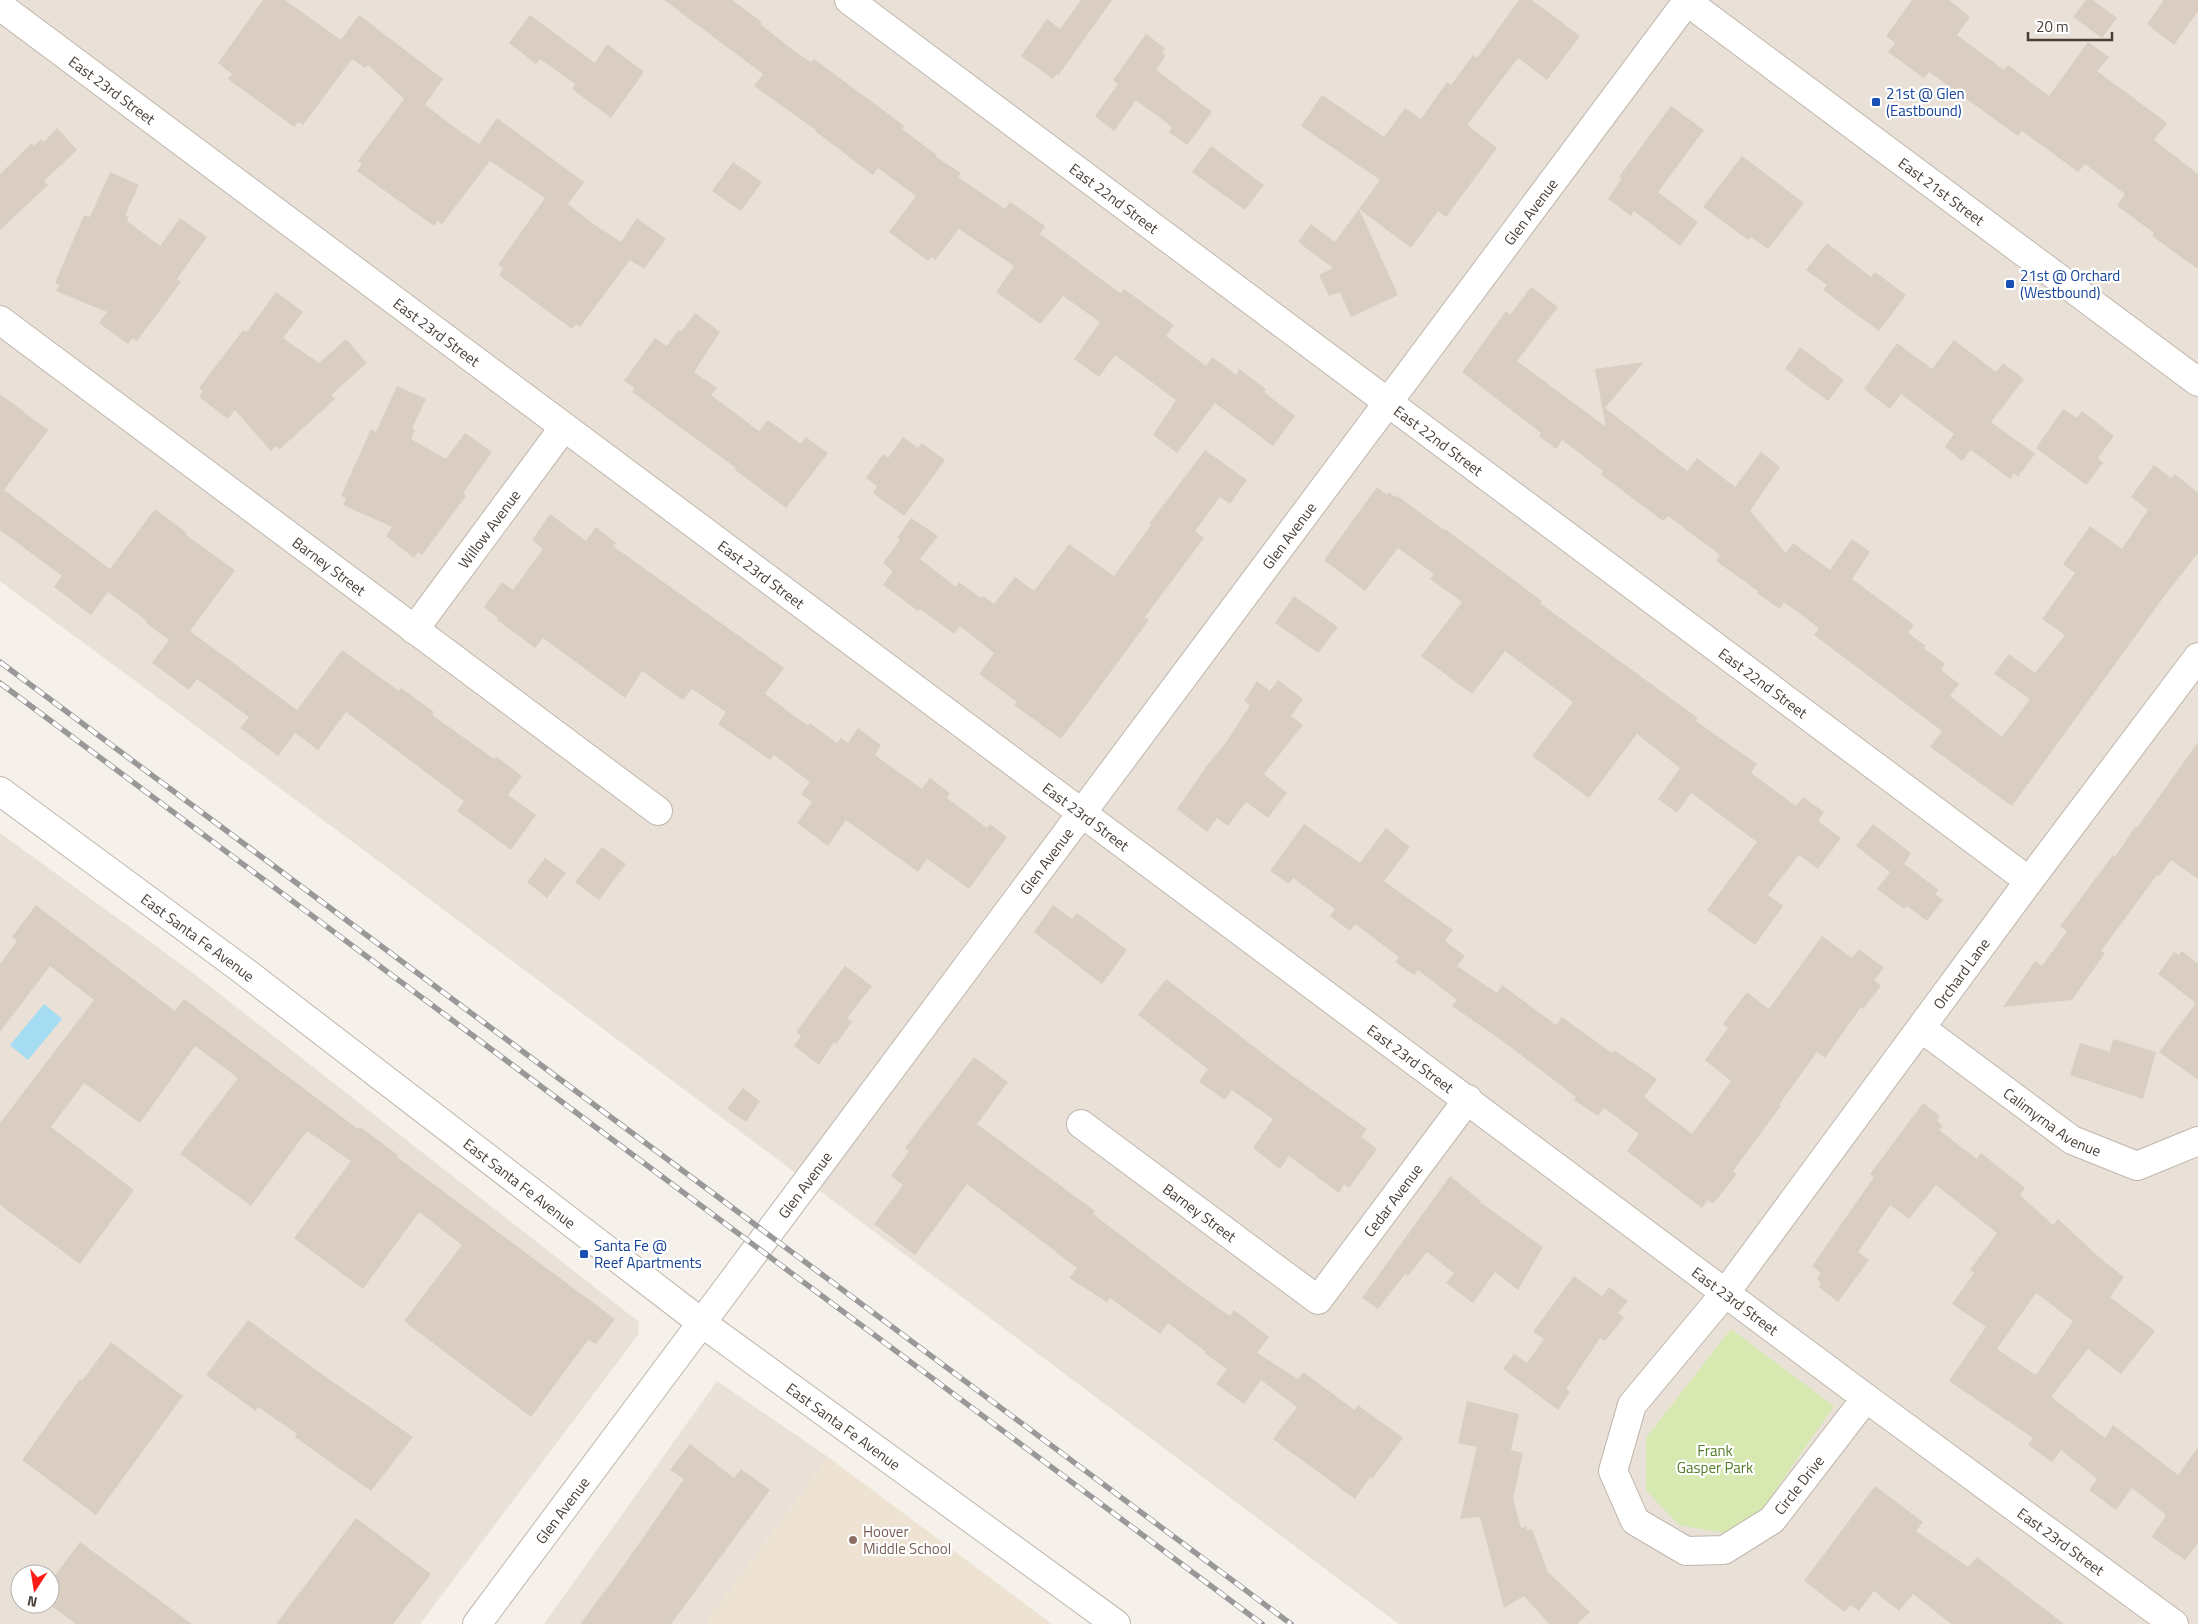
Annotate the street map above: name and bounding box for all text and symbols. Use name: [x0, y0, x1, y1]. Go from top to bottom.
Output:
scale bar: [2028, 10, 2112, 42]
text: 20 m: [2036, 15, 2069, 38]
street label: East 23rd Street: [64, 50, 161, 130]
place label: 21st @ Glen (Eastbound): [1886, 82, 1965, 122]
marker: 21st @ Glen (Eastbound): [1870, 96, 1882, 108]
street label: East 21st Street: [1894, 151, 1990, 231]
street label: East 22nd Street: [1065, 157, 1164, 239]
street label: Glen Avenue: [1498, 173, 1563, 250]
place label: 21st @ Orchard (Westbound): [2020, 264, 2120, 304]
marker: 21st @ Orchard (Westbound): [2004, 278, 2016, 290]
street label: East 23rd Street: [389, 292, 486, 372]
street label: East 22nd Street: [1389, 399, 1489, 482]
street label: Willow Avenue: [452, 484, 526, 573]
street label: Glen Avenue: [1256, 497, 1322, 574]
street label: Barney Street: [288, 531, 372, 601]
street label: East 23rd Street: [713, 534, 810, 615]
street label: East 22nd Street: [1714, 642, 1813, 724]
street label: East 23rd Street: [1038, 776, 1135, 857]
street label: Glen Avenue: [1013, 822, 1079, 899]
street label: East Santa Fe Avenue: [136, 887, 260, 987]
street label: Orchard Lane: [1927, 933, 1995, 1014]
street label: East 23rd Street: [1363, 1018, 1460, 1099]
street label: Calimyrna Avenue: [1999, 1082, 2105, 1162]
street label: East Santa Fe Avenue: [459, 1132, 581, 1234]
street label: Glen Avenue: [772, 1146, 837, 1223]
street label: Cedar Avenue: [1358, 1158, 1428, 1242]
street label: Barney Street: [1158, 1177, 1242, 1248]
place label: Santa Fe @ Reef Apartments: [594, 1234, 702, 1274]
marker: Santa Fe @ Reef Apartments: [578, 1248, 590, 1260]
street label: East 23rd Street: [1687, 1260, 1784, 1341]
street label: East Santa Fe Avenue: [782, 1377, 906, 1475]
park label: Frank Gasper Park: [1677, 1439, 1753, 1479]
street label: Circle Drive: [1768, 1450, 1830, 1520]
street label: Glen Avenue: [529, 1472, 595, 1549]
street label: East 23rd Street: [2013, 1501, 2110, 1581]
place label: Hoover Middle School: [863, 1520, 951, 1560]
marker: Hoover Middle School: [847, 1534, 859, 1546]
north arrow: [10, 1564, 60, 1614]
text: N: [25, 1591, 39, 1613]

